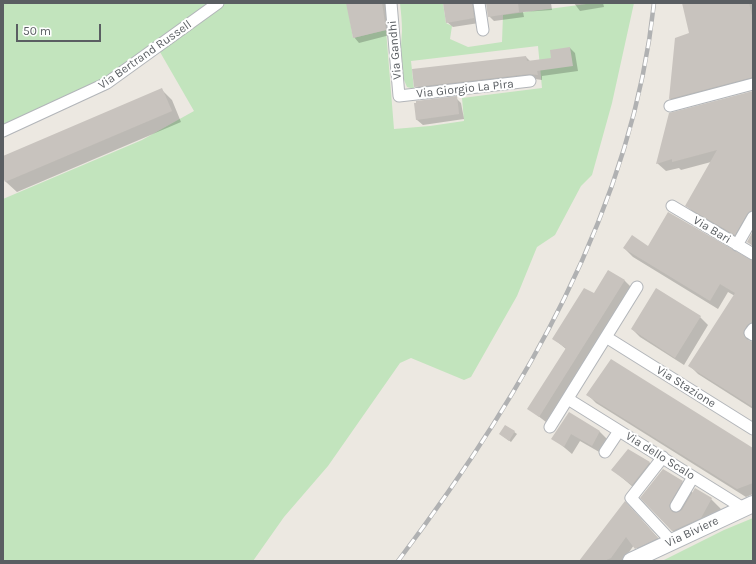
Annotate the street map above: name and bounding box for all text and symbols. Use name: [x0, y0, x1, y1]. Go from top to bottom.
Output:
scale bar: [18, 16, 103, 42]
street label: Via Bertrand Russell: [96, 17, 194, 93]
street label: Via Gandhi: [385, 20, 405, 80]
text: 50 m: [23, 24, 51, 38]
street label: Via Giorgio La Pira: [416, 77, 514, 101]
street label: Via Bari: [690, 213, 734, 247]
street label: Via Stazione: [654, 363, 718, 411]
street label: Via dello Scalo: [623, 429, 697, 483]
street label: Via Biviere: [663, 513, 721, 551]

